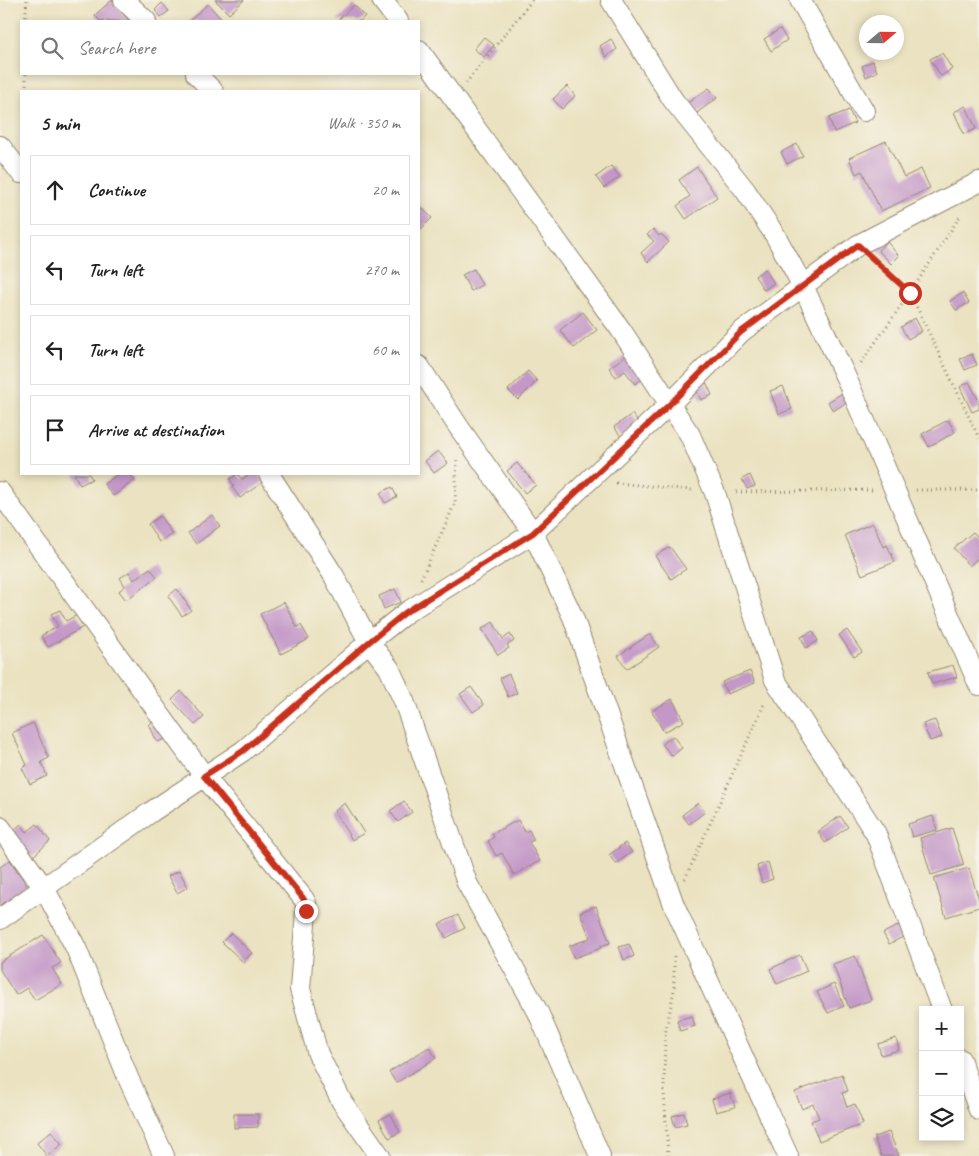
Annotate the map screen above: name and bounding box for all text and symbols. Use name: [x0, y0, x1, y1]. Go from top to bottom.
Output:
north arrow: [859, 15, 904, 60]
search box: [20, 20, 420, 75]
icon: search: [38, 34, 66, 62]
text: Search here: [78, 36, 155, 60]
text: 5 min: [40, 110, 80, 136]
text: Walk · 350 m: [328, 113, 400, 133]
icon: ahead: [41, 176, 69, 204]
text: Continue: [88, 178, 145, 202]
text: 20 m: [372, 180, 399, 200]
icon: left: [41, 256, 69, 284]
text: Turn left: [88, 258, 143, 282]
text: 270 m: [365, 260, 399, 280]
route start: [899, 282, 922, 305]
icon: left: [41, 336, 69, 364]
text: Turn left: [88, 338, 143, 362]
text: 60 m: [372, 340, 399, 360]
icon: arrive: [41, 416, 69, 444]
text: Arrive at destination: [88, 418, 224, 442]
route end: [295, 900, 318, 923]
map controls: [919, 1006, 964, 1141]
button: +: [919, 1006, 964, 1051]
button: −: [919, 1051, 964, 1096]
button: layers: [919, 1096, 964, 1141]

